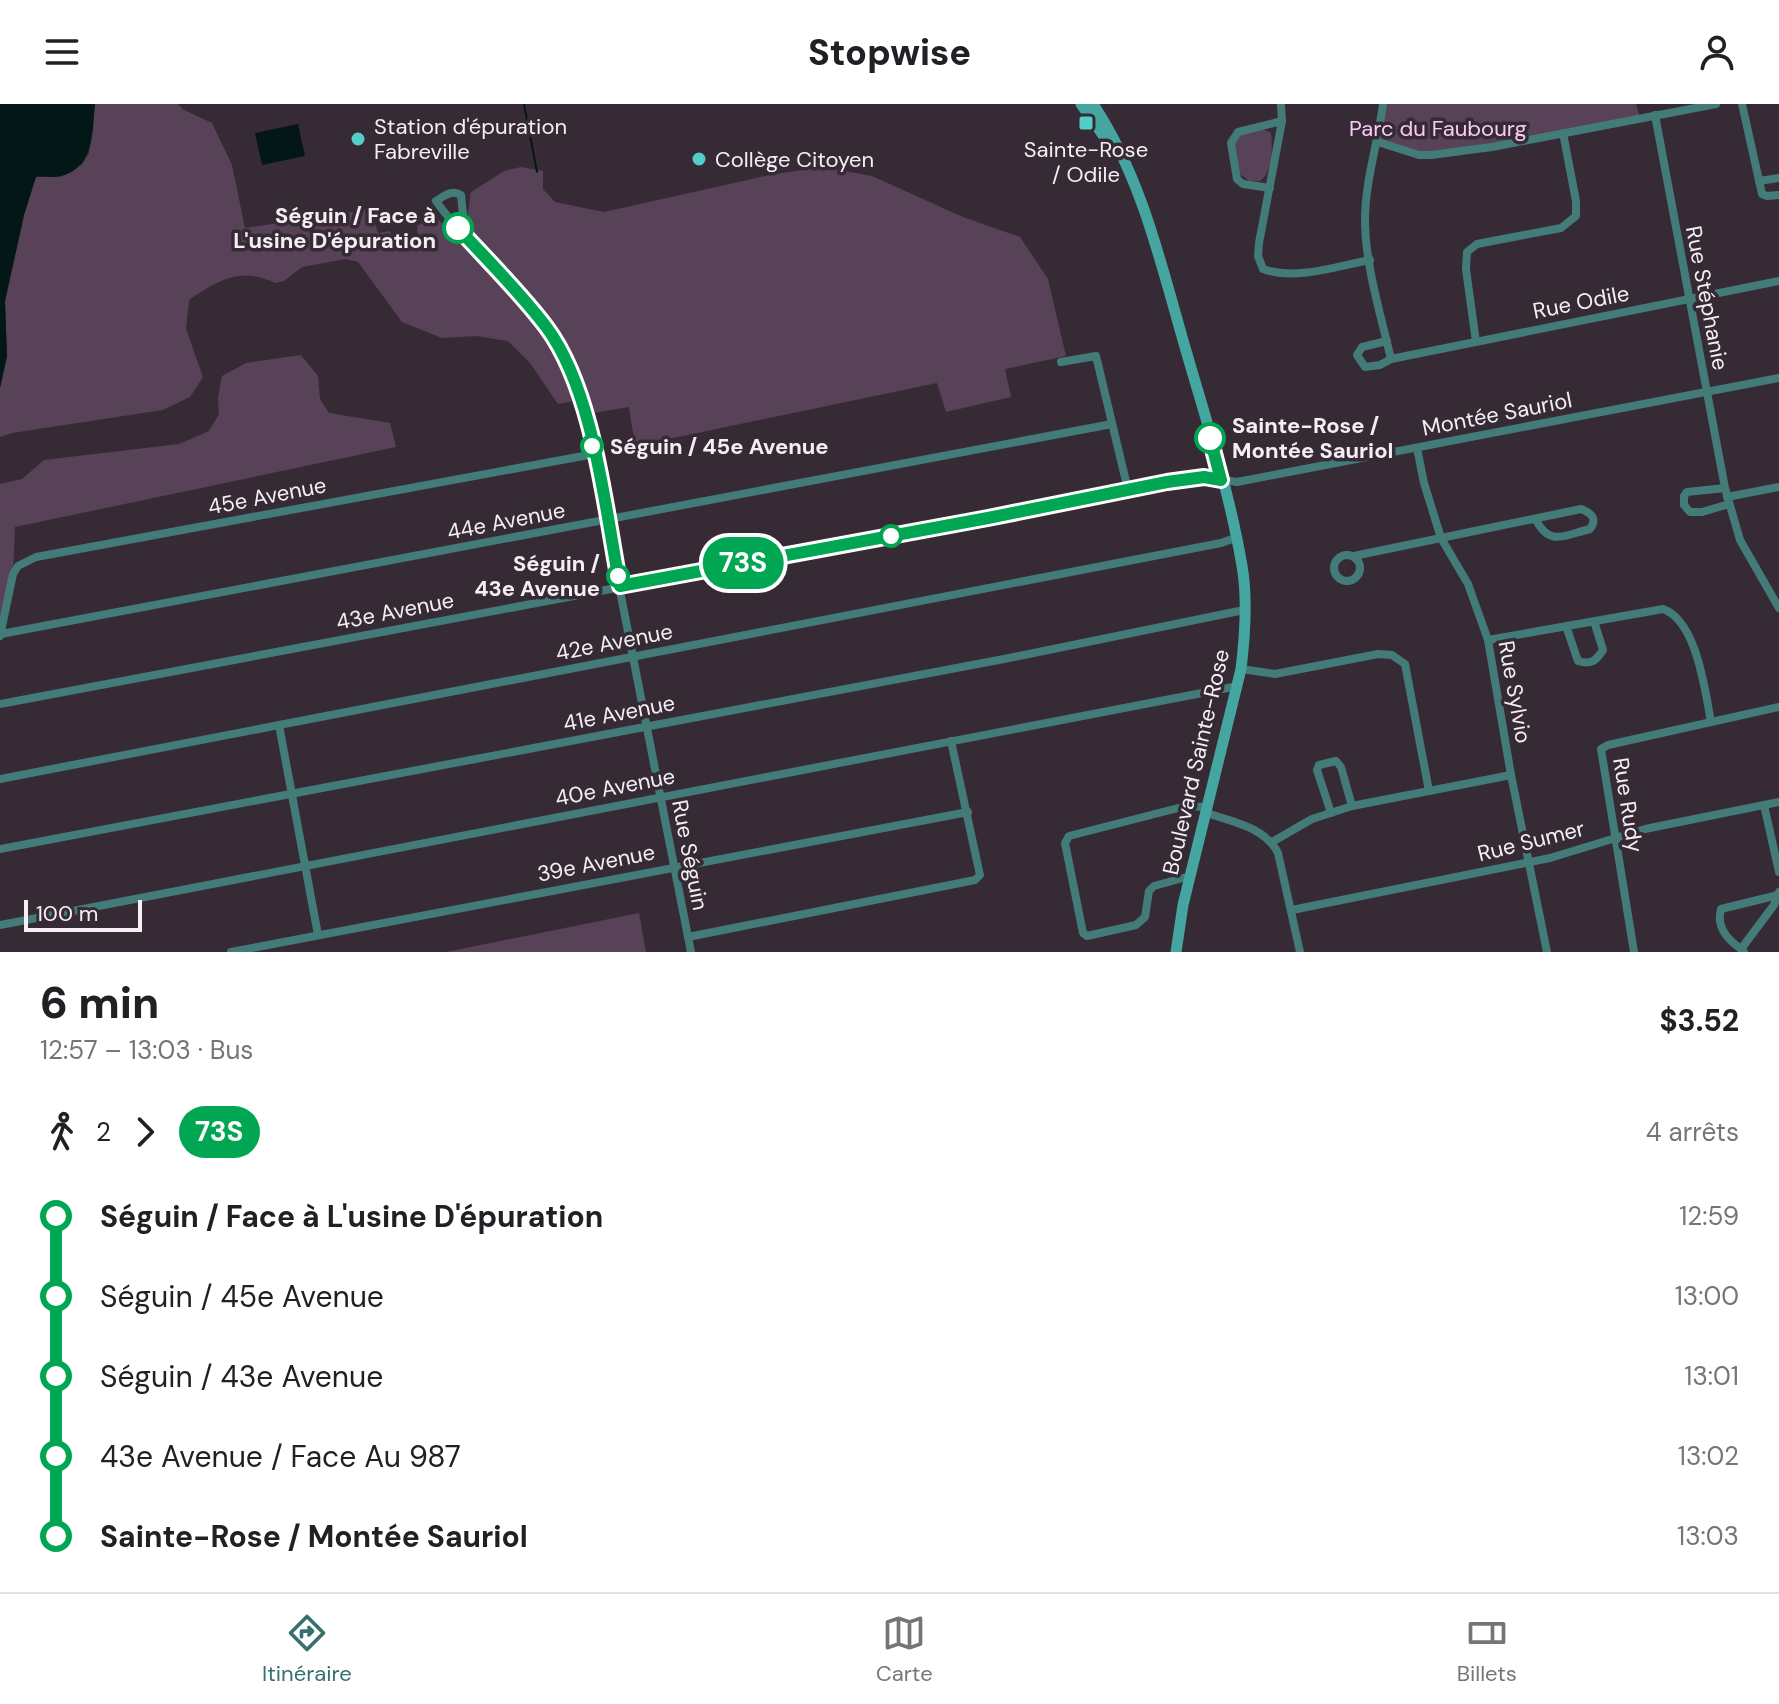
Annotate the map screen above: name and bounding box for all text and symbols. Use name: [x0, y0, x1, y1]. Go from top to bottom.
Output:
text: Stopwise: [808, 29, 971, 76]
icon: menu: [40, 30, 84, 74]
icon: person: [1695, 30, 1739, 74]
place label: Station d'épuration Fabreville: [374, 112, 567, 166]
marker: Sainte-Rose / Odile: [1077, 114, 1095, 132]
park label: Parc du Faubourg: [1349, 114, 1527, 143]
marker: Station d'épuration Fabreville: [349, 130, 367, 148]
place label: Sainte-Rose / Odile: [1024, 135, 1148, 189]
place label: Collège Citoyen: [715, 145, 874, 174]
marker: Collège Citoyen: [690, 150, 708, 168]
place label: Séguin / Face à L'usine D'épuration: [233, 201, 436, 255]
marker: Séguin / Face à L'usine D'épuration: [443, 213, 473, 243]
street label: Rue Stéphanie: [1679, 223, 1735, 373]
street label: Rue Odile: [1530, 278, 1632, 326]
street label: Montée Sauriol: [1420, 385, 1574, 443]
place label: Sainte-Rose / Montée Sauriol: [1232, 411, 1393, 465]
marker: Sainte-Rose / Montée Sauriol: [1195, 423, 1225, 453]
place label: Séguin / 45e Avenue: [610, 432, 829, 461]
marker: Séguin / 45e Avenue: [581, 435, 603, 457]
street label: 45e Avenue: [205, 470, 329, 522]
street label: 44e Avenue: [444, 495, 568, 547]
unlabelled marker: [880, 525, 902, 547]
line badge: 73S: [697, 537, 789, 589]
text: 73S: [719, 544, 767, 581]
place label: Séguin / 43e Avenue: [474, 549, 600, 603]
marker: Séguin / 43e Avenue: [607, 565, 629, 587]
street label: 43e Avenue: [334, 585, 456, 637]
street label: 42e Avenue: [553, 616, 675, 668]
street label: Rue Sylvio: [1492, 638, 1538, 746]
street label: Boulevard Sainte-Rose: [1156, 646, 1236, 878]
street label: 41e Avenue: [561, 688, 677, 738]
street label: Rue Rudy: [1606, 755, 1650, 855]
street label: 40e Avenue: [553, 761, 677, 813]
street label: Rue Séguin: [665, 797, 715, 913]
street label: Rue Sumer: [1474, 814, 1588, 868]
street label: 39e Avenue: [535, 837, 657, 889]
scale bar: [24, 896, 142, 932]
text: 100 m: [36, 899, 98, 928]
text: 6 min: [40, 974, 159, 1032]
text: $3.52: [1659, 1001, 1739, 1040]
text: 12:57 – 13:03 · Bus: [40, 1033, 253, 1067]
icon: walk: [40, 1110, 84, 1154]
icon: forward: [123, 1110, 167, 1154]
text: 73S: [195, 1113, 244, 1150]
text: 2: [96, 1115, 111, 1149]
text: 4 arrêts: [1646, 1115, 1739, 1149]
text: Séguin / Face à L'usine D'épuration: [100, 1197, 603, 1236]
text: 12:59: [1679, 1199, 1739, 1233]
text: Séguin / 45e Avenue: [100, 1277, 384, 1316]
text: 13:00: [1675, 1279, 1739, 1313]
text: Séguin / 43e Avenue: [100, 1357, 383, 1396]
text: 13:01: [1684, 1359, 1739, 1393]
text: 43e Avenue / Face Au 987: [100, 1437, 461, 1476]
text: 13:02: [1678, 1439, 1739, 1473]
text: Sainte-Rose / Montée Sauriol: [100, 1517, 528, 1556]
text: 13:03: [1677, 1519, 1739, 1553]
tab: Itinéraire: [262, 1611, 352, 1688]
tab: Carte: [876, 1611, 933, 1688]
tab: Billets: [1457, 1611, 1517, 1688]

